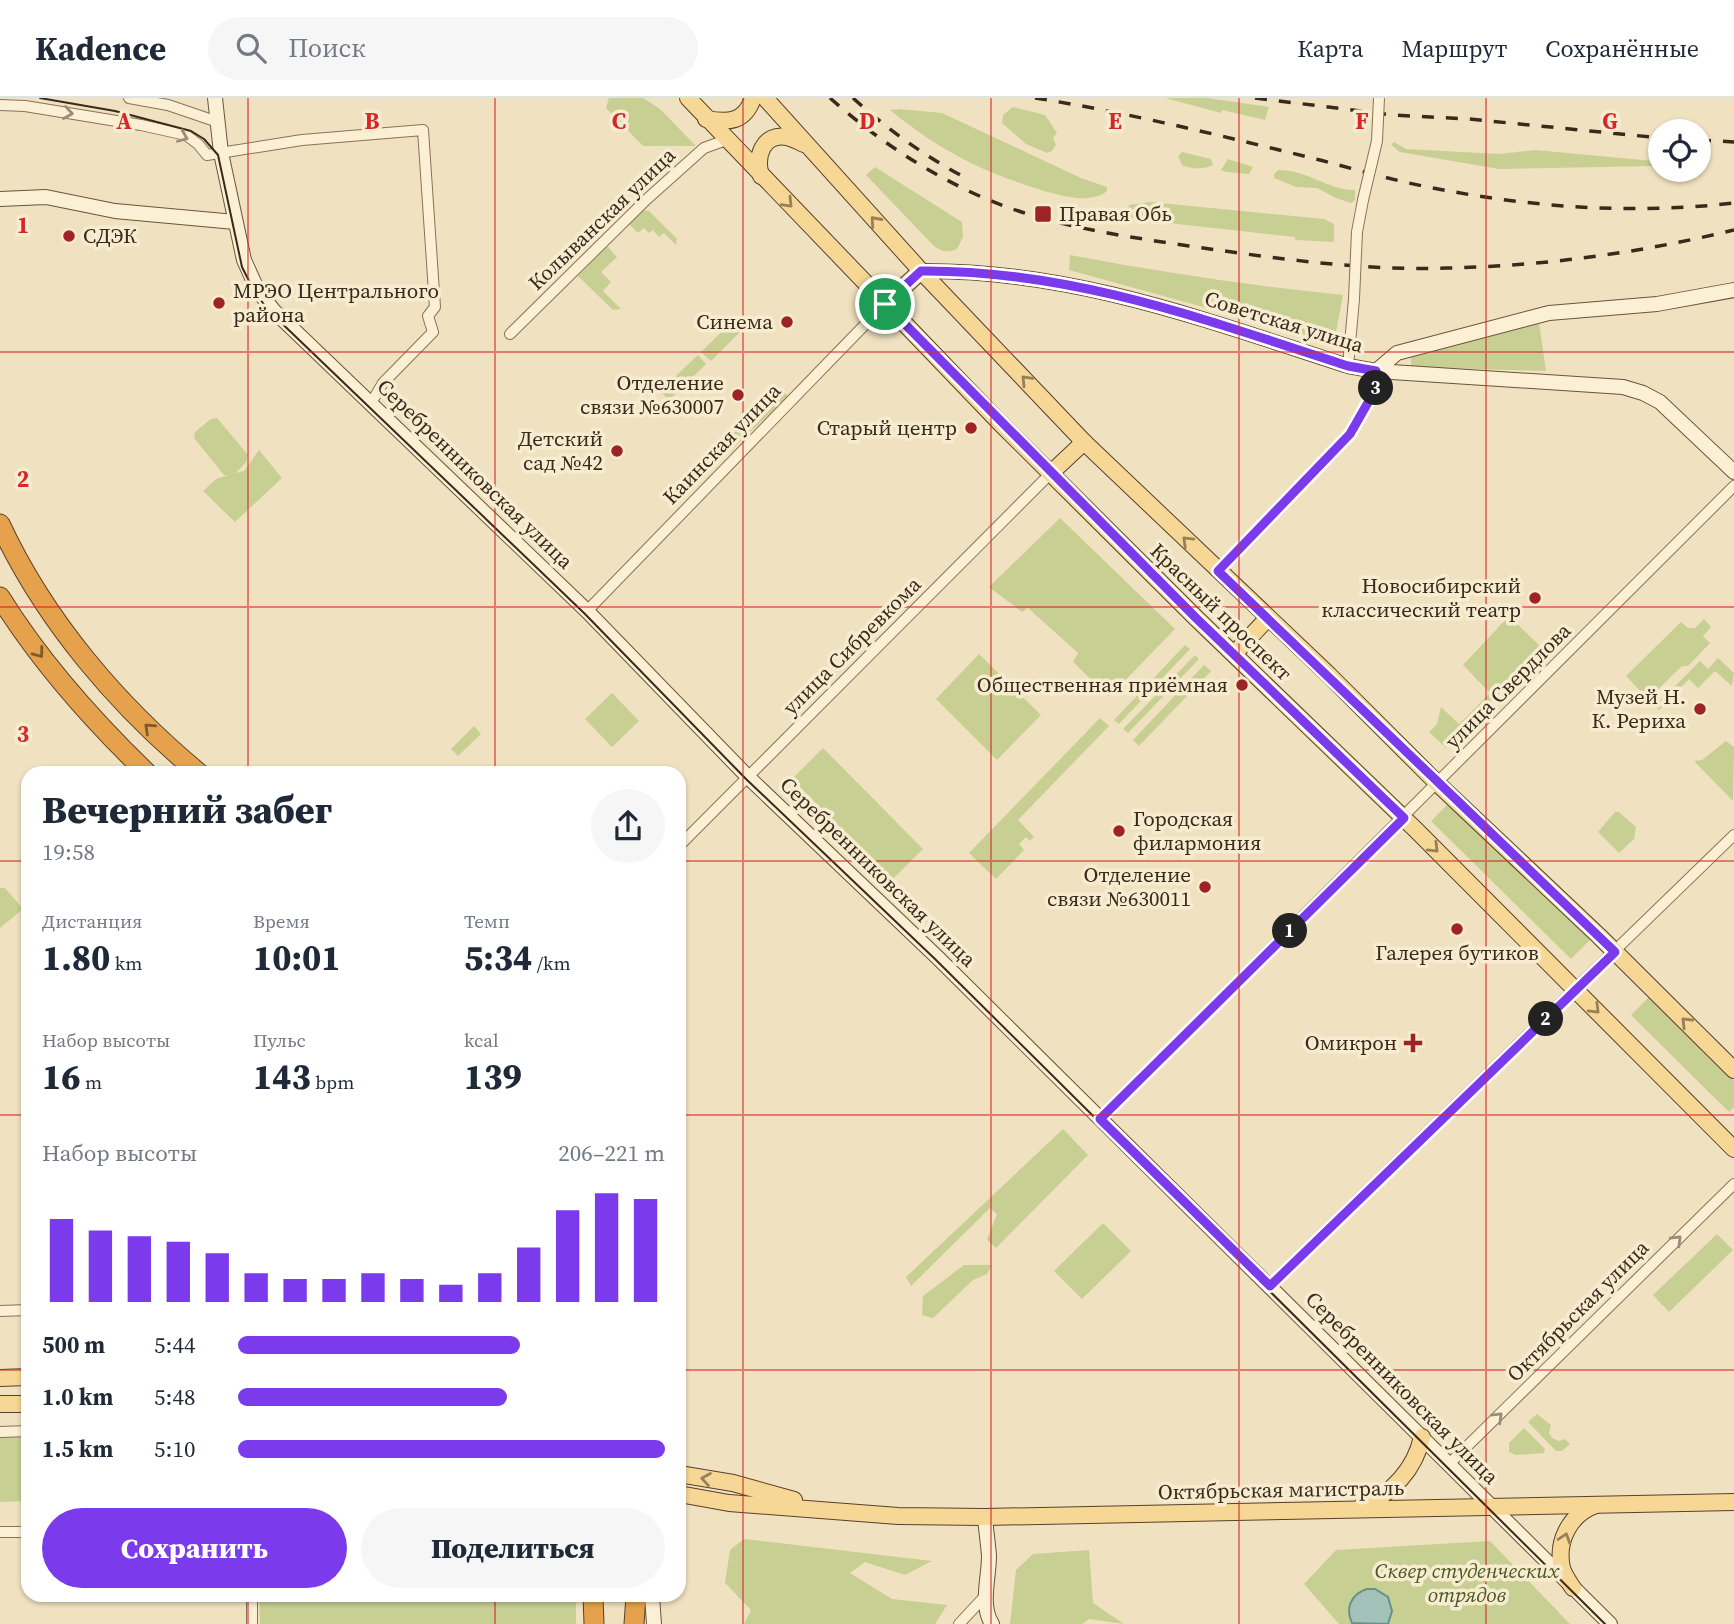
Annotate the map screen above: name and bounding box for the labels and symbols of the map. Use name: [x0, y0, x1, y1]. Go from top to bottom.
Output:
one-way arrow: [62, 105, 74, 120]
text: A: [116, 105, 132, 137]
text: B: [365, 105, 380, 137]
text: C: [612, 105, 626, 137]
text: D: [859, 105, 875, 137]
text: E: [1108, 105, 1122, 137]
text: F: [1355, 105, 1369, 137]
text: G: [1602, 105, 1618, 137]
one-way arrow: [177, 128, 189, 142]
street label: Колыванская улица: [522, 141, 682, 296]
one-way arrow: [779, 195, 792, 208]
place label: Правая Обь: [1059, 199, 1172, 228]
marker: Правая Обь: [1033, 204, 1053, 224]
text: 1: [17, 209, 29, 241]
one-way arrow: [871, 216, 883, 229]
place label: СДЭК: [83, 221, 137, 250]
marker: СДЭК: [61, 228, 77, 244]
pin: [855, 274, 915, 334]
place label: МРЭО Центрального района: [233, 276, 439, 329]
street label: Советская улица: [1201, 284, 1368, 360]
marker: МРЭО Центрального района: [211, 295, 227, 311]
place label: Синема: [696, 307, 773, 336]
marker: Синема: [779, 314, 795, 330]
place label: Отделение связи №630007: [580, 368, 724, 421]
pin: 3: [1358, 370, 1394, 406]
street label: Серебренниковская улица: [371, 372, 580, 575]
one-way arrow: [1021, 375, 1034, 388]
street label: Каинская улица: [656, 376, 787, 511]
marker: Отделение связи №630007: [730, 387, 746, 403]
place label: Старый центр: [817, 413, 957, 442]
marker: Старый центр: [963, 420, 979, 436]
place label: Детский сад №42: [518, 424, 603, 477]
marker: Детский сад №42: [609, 443, 625, 459]
text: 2: [17, 463, 29, 495]
street label: Красный проспект: [1144, 536, 1299, 687]
one-way arrow: [1182, 536, 1195, 549]
street label: улица Сибревкома: [776, 570, 927, 721]
place label: Новосибирский классический театр: [1321, 571, 1521, 624]
marker: Новосибирский классический театр: [1527, 590, 1543, 606]
street label: улица Свердлова: [1438, 616, 1577, 755]
one-way arrow: [30, 645, 43, 658]
place label: Общественная приёмная: [977, 670, 1228, 699]
marker: Общественная приёмная: [1234, 677, 1250, 693]
place label: Музей Н. К. Рериха: [1591, 682, 1686, 735]
marker: Музей Н. К. Рериха: [1692, 701, 1708, 717]
text: 3: [17, 718, 29, 750]
one-way arrow: [144, 724, 157, 736]
street label: Серебренниковская улица: [774, 770, 983, 973]
place label: Городская филармония: [1133, 804, 1261, 857]
marker: Городская филармония: [1111, 823, 1127, 839]
one-way arrow: [1426, 840, 1439, 853]
place label: Отделение связи №630011: [1047, 860, 1191, 913]
marker: Отделение связи №630011: [1197, 879, 1213, 895]
pin: 1: [1272, 914, 1308, 948]
marker: Галерея бутиков: [1449, 921, 1465, 937]
place label: Галерея бутиков: [1375, 938, 1539, 967]
one-way arrow: [1587, 1001, 1600, 1014]
pin: 2: [1528, 1002, 1564, 1037]
one-way arrow: [1681, 1017, 1694, 1030]
place label: Омикрон: [1305, 1028, 1397, 1057]
marker: Омикрон: [1403, 1033, 1423, 1053]
street label: Октябрьская улица: [1500, 1233, 1655, 1388]
one-way arrow: [1669, 1235, 1682, 1248]
street label: Серебренниковская улица: [1299, 1285, 1506, 1491]
one-way arrow: [1490, 1412, 1503, 1425]
one-way arrow: [700, 1472, 712, 1487]
street label: Октябрьская магистраль: [1157, 1473, 1404, 1506]
one-way arrow: [1557, 1533, 1571, 1545]
park label: Сквер студенческих отрядов: [1375, 1556, 1560, 1609]

